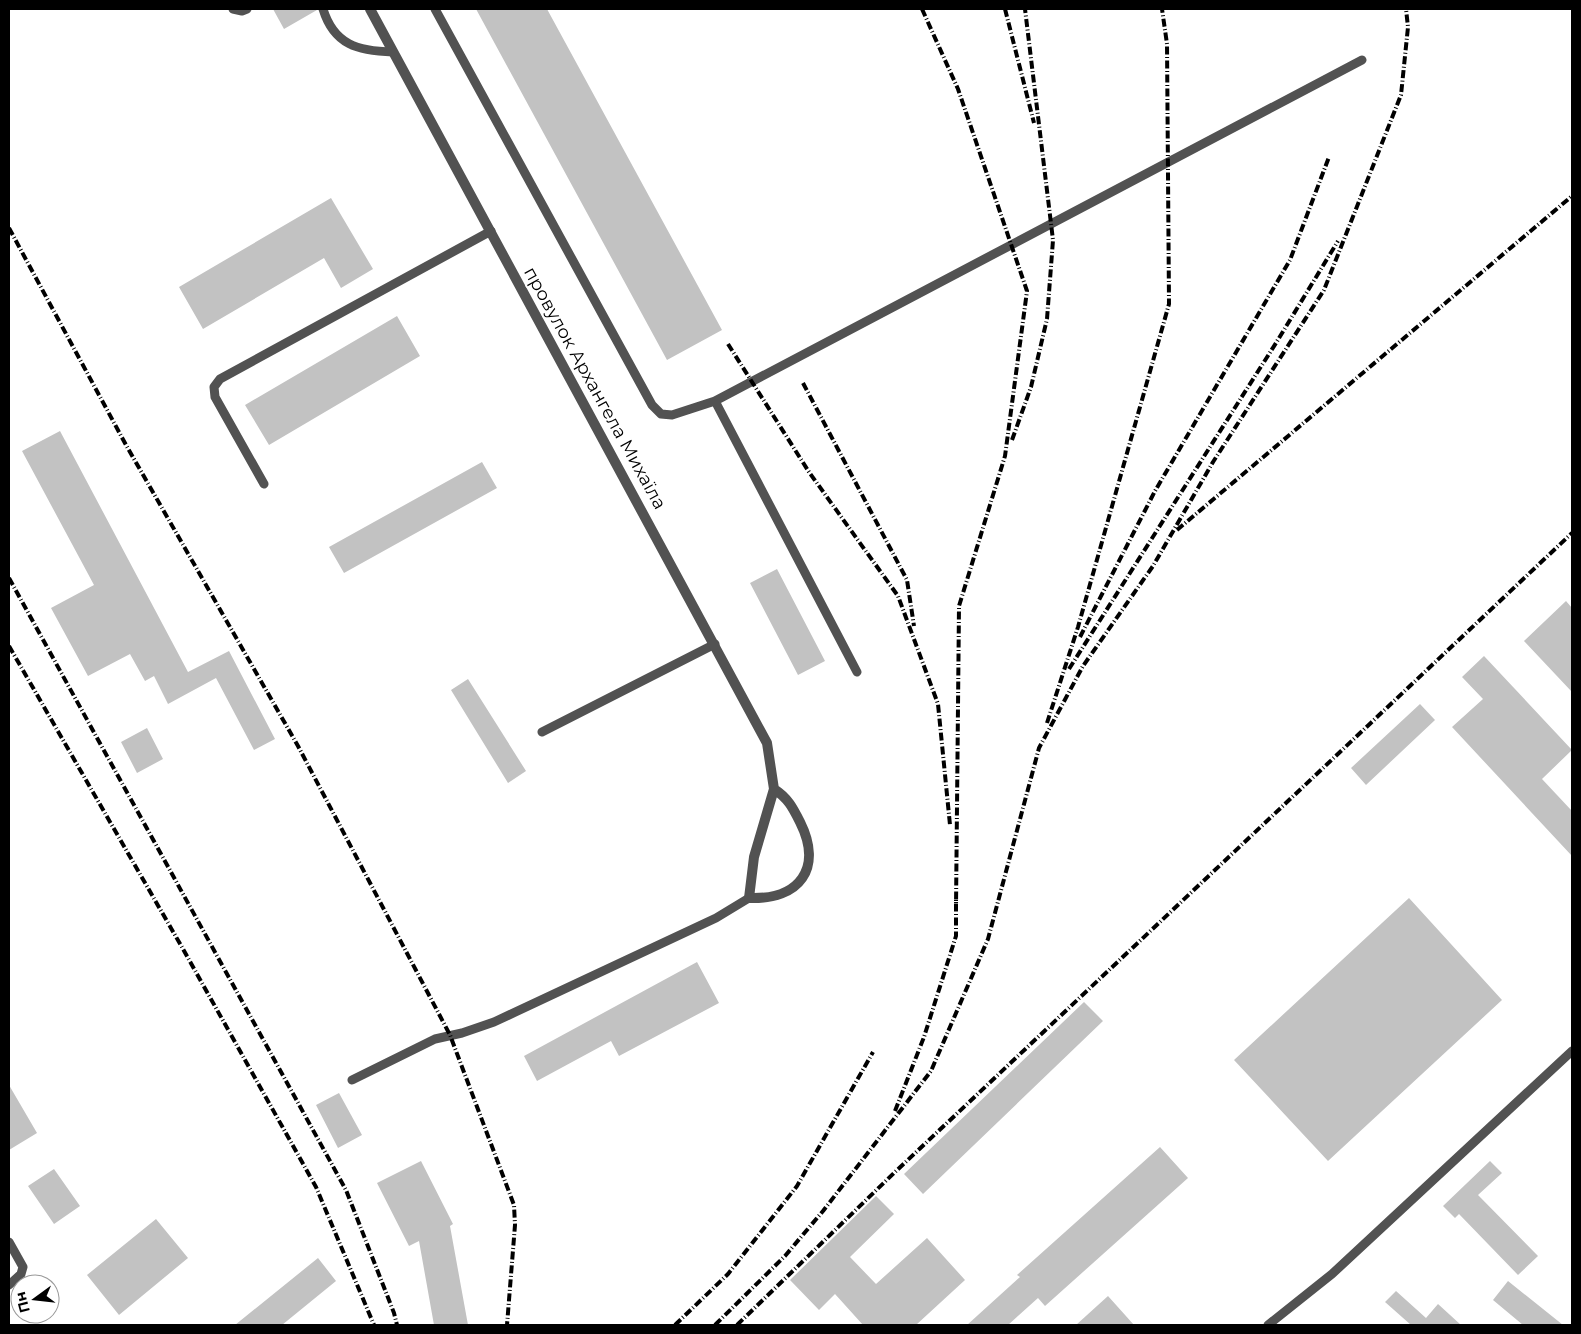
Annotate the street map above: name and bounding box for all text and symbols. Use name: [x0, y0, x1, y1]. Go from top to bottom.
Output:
street label: провулок Архангела Михаїла: [519, 263, 671, 513]
north arrow: [10, 1274, 60, 1324]
text: Пн: [11, 1290, 34, 1315]

